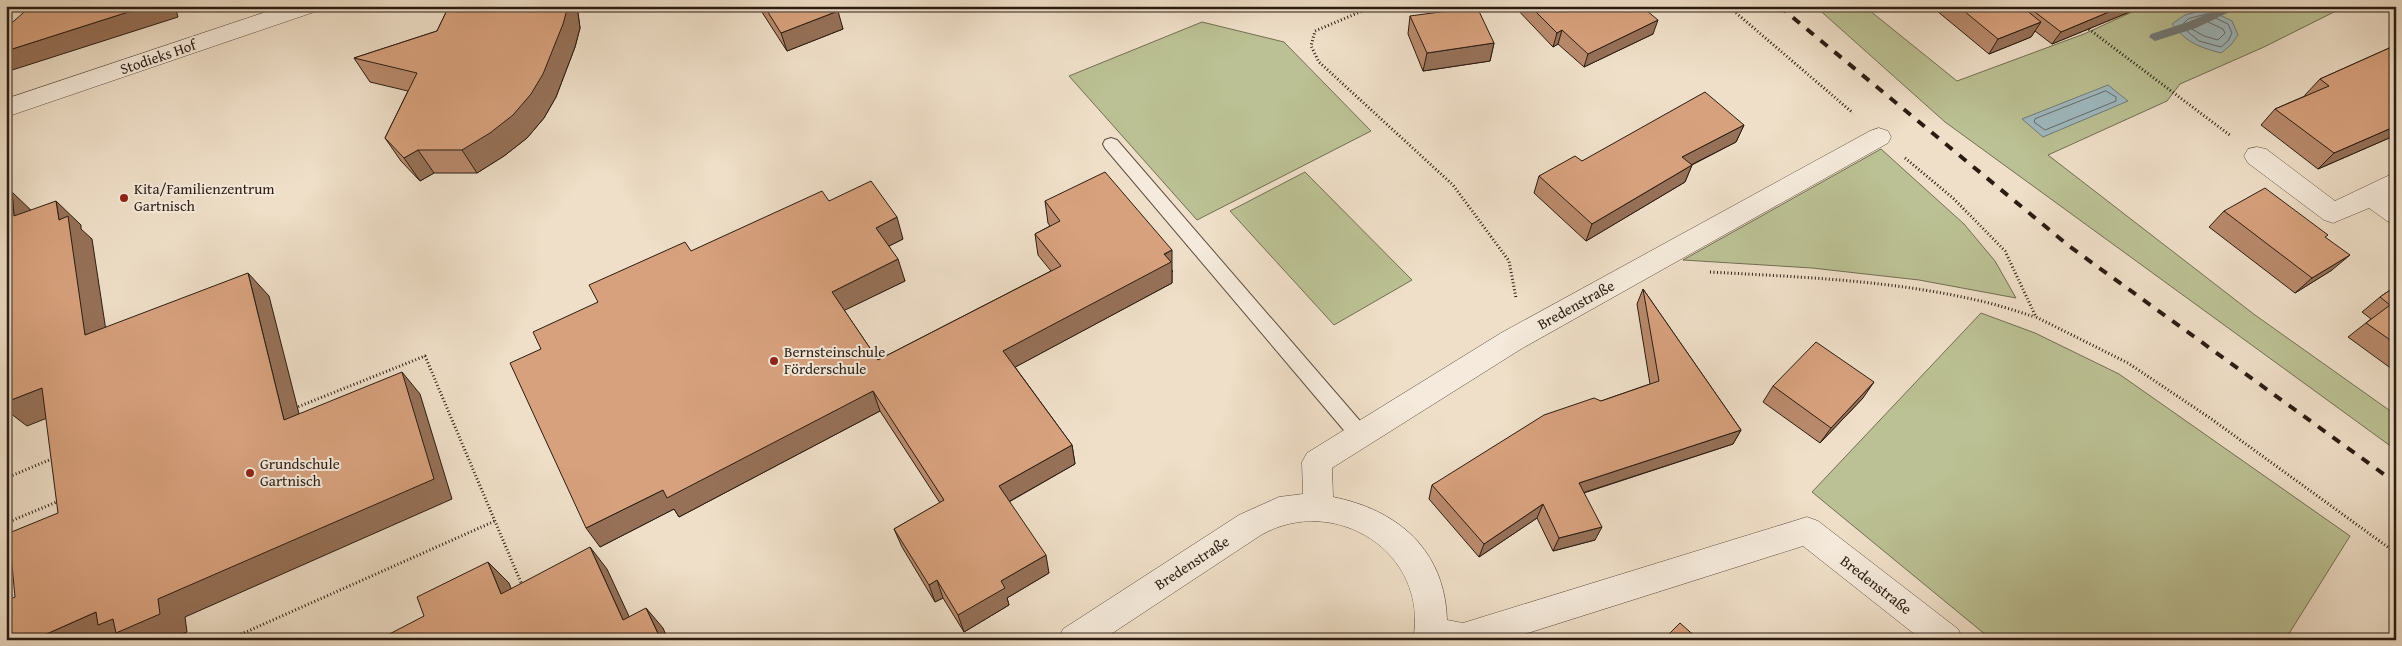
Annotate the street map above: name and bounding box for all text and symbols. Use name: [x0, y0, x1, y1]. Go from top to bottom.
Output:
street label: Stodieks Hof: [117, 33, 201, 79]
place label: Kita/Familienzentrum Gartnisch: [134, 178, 275, 216]
marker: Kita/Familienzentrum Gartnisch: [118, 192, 130, 204]
street label: Bredenstraße: [1533, 275, 1618, 334]
place label: Bernsteinschule Förderschule: [784, 341, 885, 379]
marker: Bernsteinschule Förderschule: [768, 355, 780, 367]
place label: Grundschule Gartnisch: [260, 453, 340, 491]
marker: Grundschule Gartnisch: [244, 467, 256, 479]
street label: Bredenstraße: [1150, 531, 1233, 595]
street label: Bredenstraße: [1836, 550, 1916, 619]

